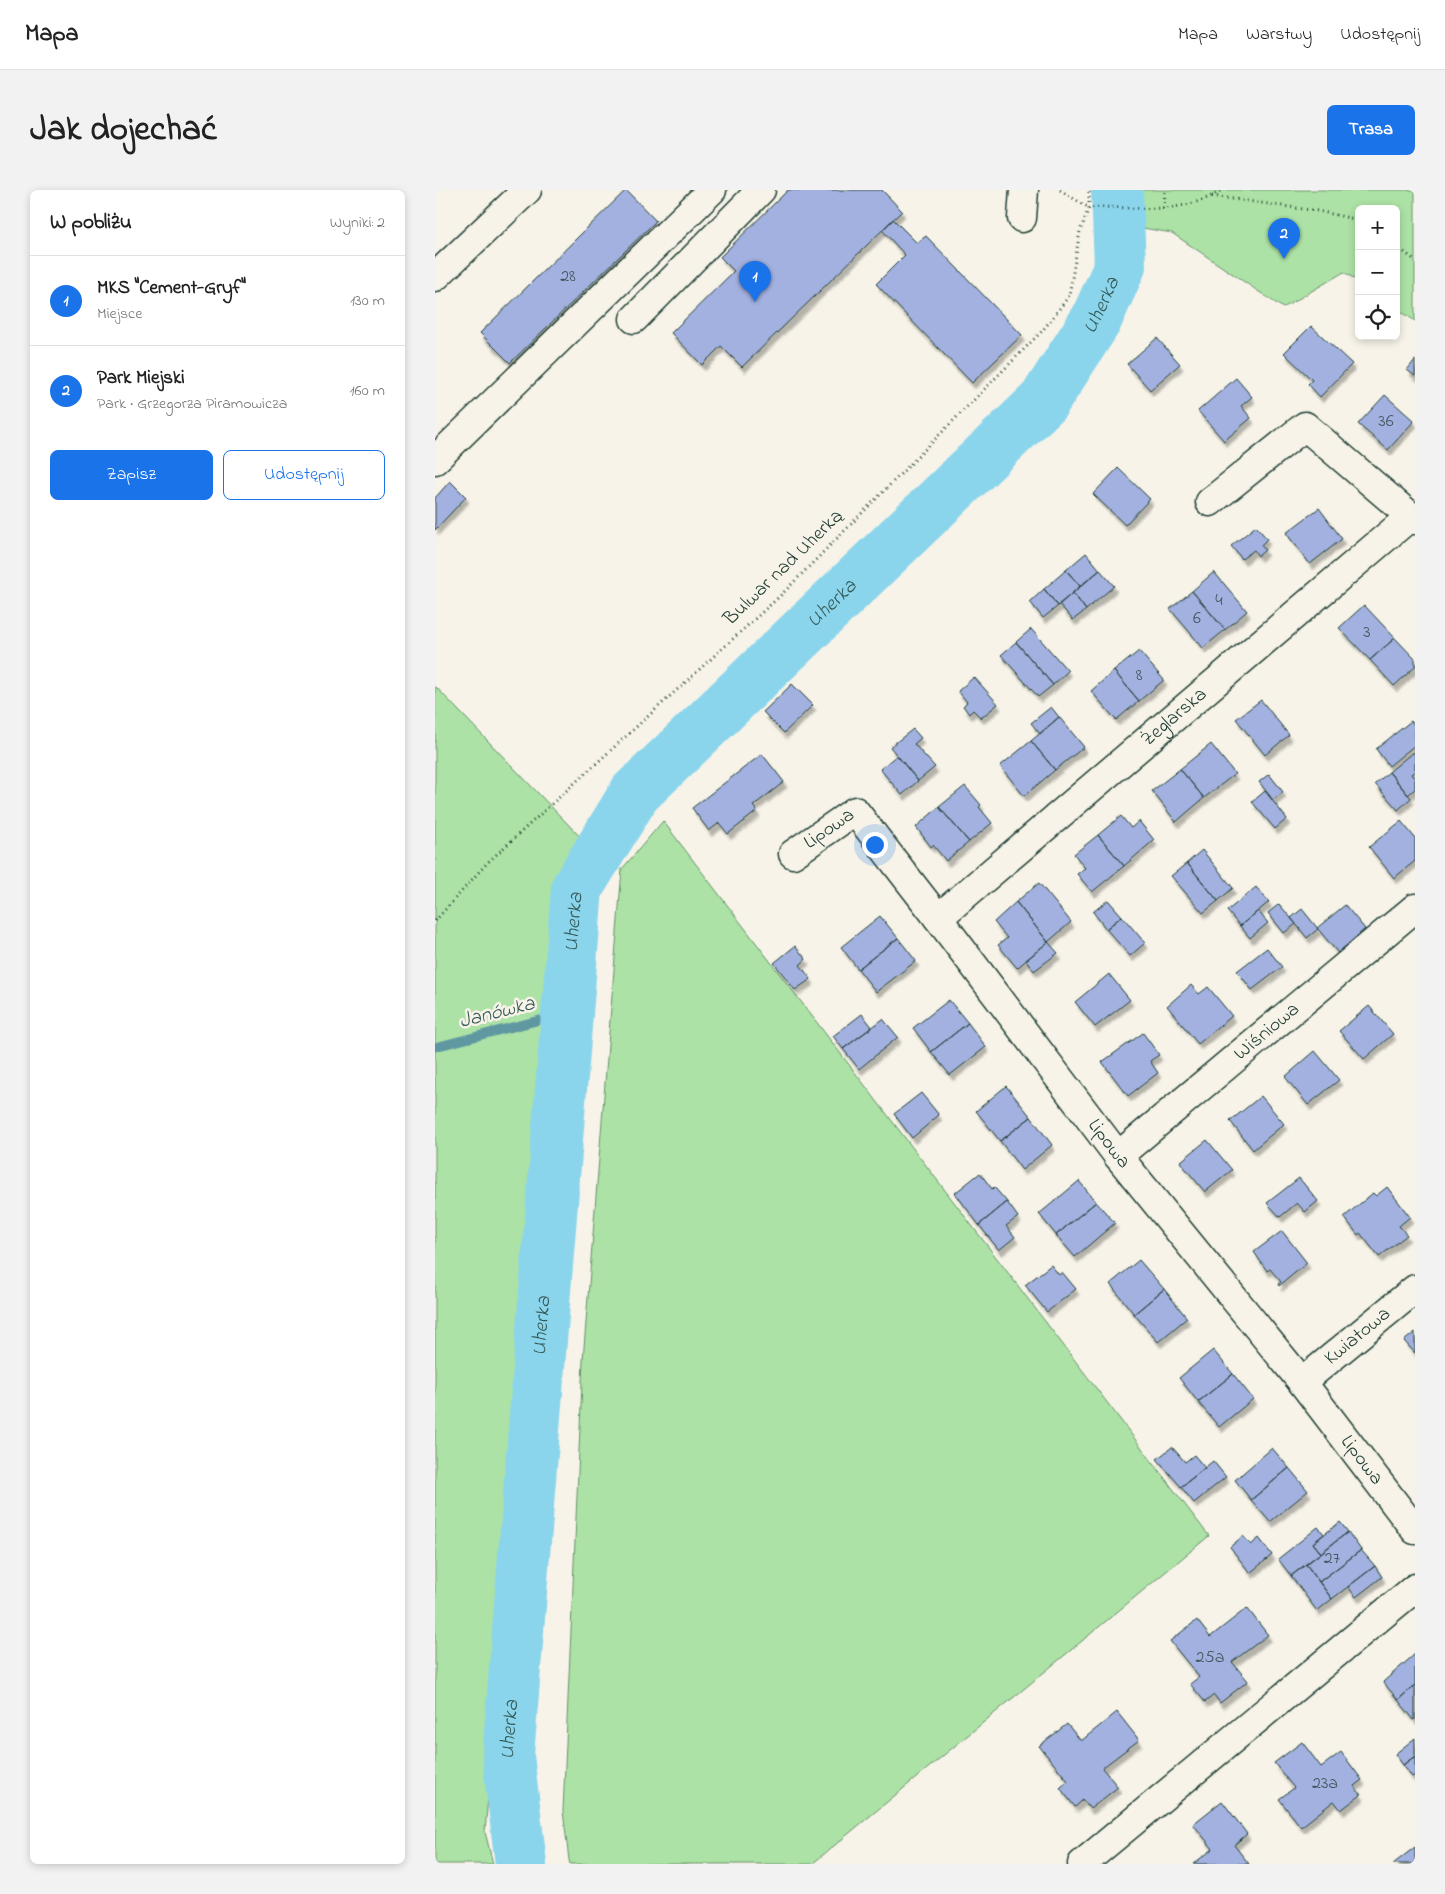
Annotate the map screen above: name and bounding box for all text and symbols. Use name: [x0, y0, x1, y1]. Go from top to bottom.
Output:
text: Mapa: [25, 17, 79, 52]
text: Mapa: [1178, 22, 1218, 48]
text: Warstwy: [1246, 22, 1312, 48]
text: Udostępnij: [1340, 22, 1420, 48]
text: Jak dojechać: [30, 105, 217, 156]
button: Trasa: [1327, 105, 1415, 155]
map controls: [1355, 205, 1400, 340]
button: +: [1355, 205, 1400, 250]
text: W pobliżu: [50, 208, 132, 238]
text: Wyniki: 2: [330, 211, 385, 235]
pin: 2: [1268, 218, 1300, 259]
button: −: [1355, 250, 1400, 295]
pin: 1: [739, 261, 771, 302]
house number: 28: [560, 264, 576, 290]
water label: Uherka: [1076, 272, 1128, 340]
text: MKS "Cement-Gryf": [97, 275, 246, 302]
text: 1: [63, 289, 69, 313]
text: 130 m: [350, 289, 385, 313]
button: locate: [1355, 295, 1400, 340]
text: Miejsce: [97, 302, 142, 326]
text: Park Miejski: [97, 365, 185, 392]
text: 2: [62, 379, 70, 403]
text: 160 m: [350, 379, 385, 403]
text: Park · Grzegorza Piramowicza: [97, 392, 287, 416]
house number: 36: [1378, 409, 1394, 435]
button: Zapisz: [50, 450, 213, 500]
button: Udostępnij: [223, 450, 385, 500]
street label: Bulwar nad Uherką: [717, 503, 851, 634]
water label: Uherka: [800, 572, 865, 635]
house number: 4: [1215, 588, 1223, 614]
house number: 6: [1193, 606, 1201, 632]
house number: 3: [1363, 620, 1371, 646]
house number: 8: [1136, 663, 1143, 689]
street label: Żeglarska: [1135, 681, 1214, 754]
street label: Lipowa: [798, 801, 861, 857]
your location: [862, 832, 888, 858]
water label: Uherka: [557, 891, 592, 953]
water label: Janówka: [456, 989, 539, 1037]
street label: Wiśniowa: [1228, 995, 1306, 1068]
street label: Lipowa: [1080, 1113, 1137, 1175]
water label: Uherka: [525, 1295, 560, 1357]
street label: Kwiatowa: [1318, 1300, 1397, 1372]
street label: Lipowa: [1333, 1429, 1390, 1491]
house number: 27: [1324, 1546, 1341, 1572]
house number: 25a: [1196, 1645, 1224, 1671]
water label: Uherka: [493, 1698, 527, 1761]
house number: 23a: [1312, 1771, 1338, 1797]

